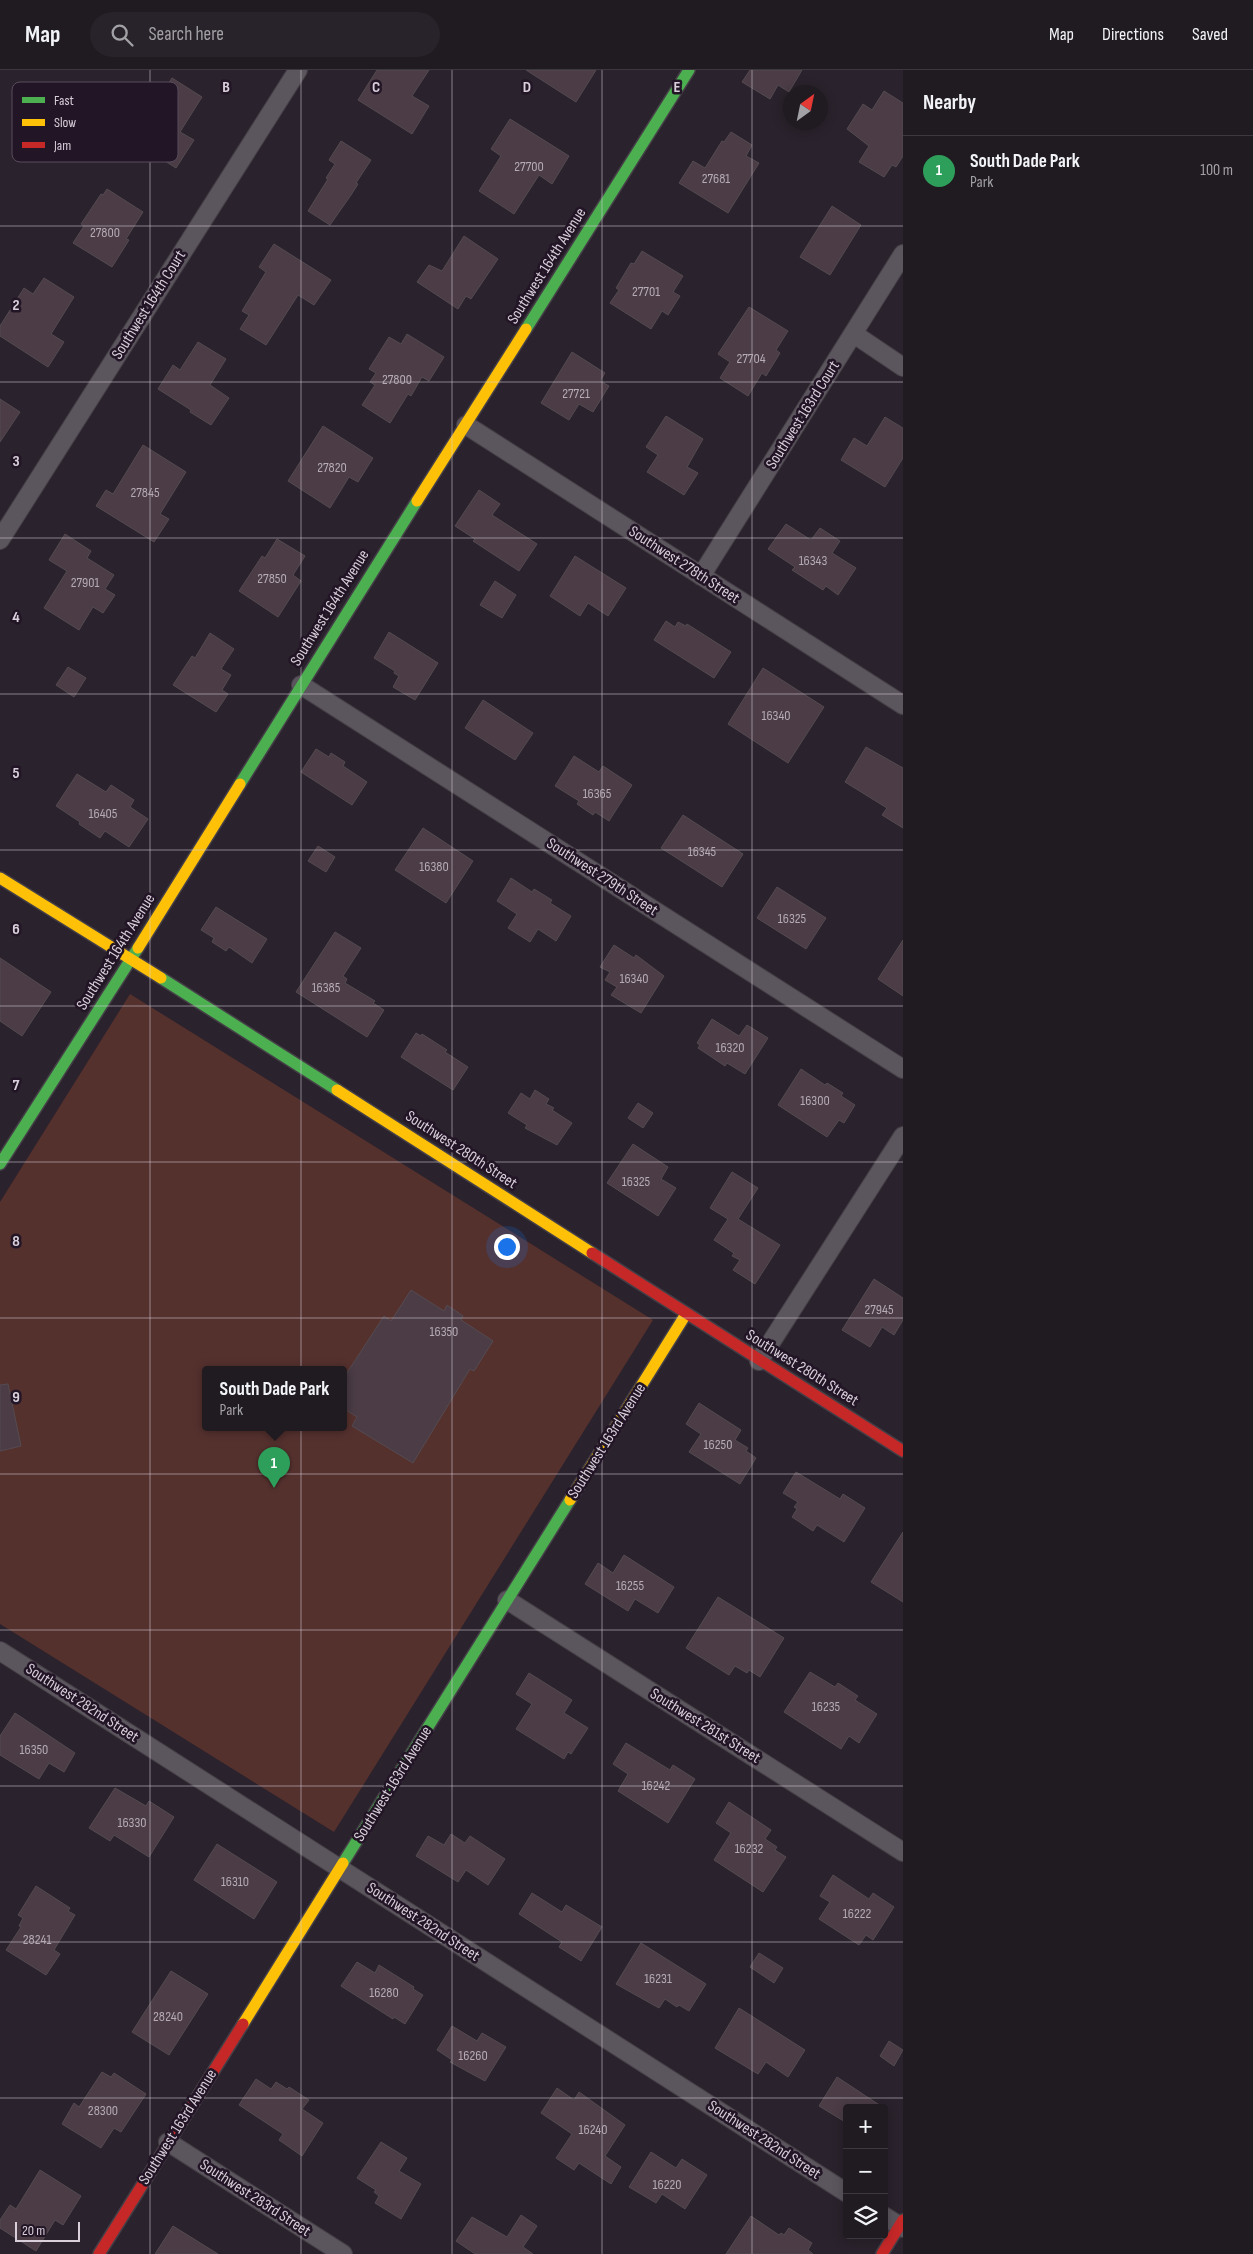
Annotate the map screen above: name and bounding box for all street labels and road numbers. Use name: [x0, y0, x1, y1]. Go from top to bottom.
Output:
street label: Southwest 164th Avenue: [504, 204, 590, 328]
street label: Southwest 164th Court: [108, 247, 190, 363]
street label: Southwest 163rd Court: [762, 357, 844, 473]
street label: Southwest 278th Street: [625, 522, 743, 608]
street label: Southwest 164th Avenue: [287, 546, 373, 670]
street label: Southwest 279th Street: [543, 834, 661, 920]
street label: Southwest 164th Avenue: [73, 890, 159, 1014]
street label: Southwest 280th Street: [402, 1107, 520, 1193]
street label: Southwest 280th Street: [742, 1326, 862, 1410]
street label: Southwest 163rd Avenue: [564, 1380, 650, 1502]
street label: Southwest 282nd Street: [22, 1659, 142, 1747]
street label: Southwest 281st Street: [646, 1684, 764, 1768]
street label: Southwest 163rd Avenue: [350, 1723, 436, 1845]
street label: Southwest 282nd Street: [363, 1878, 483, 1966]
street label: Southwest 163rd Avenue: [135, 2066, 221, 2188]
street label: Southwest 282nd Street: [704, 2096, 824, 2184]
street label: Southwest 283rd Street: [196, 2155, 314, 2241]

